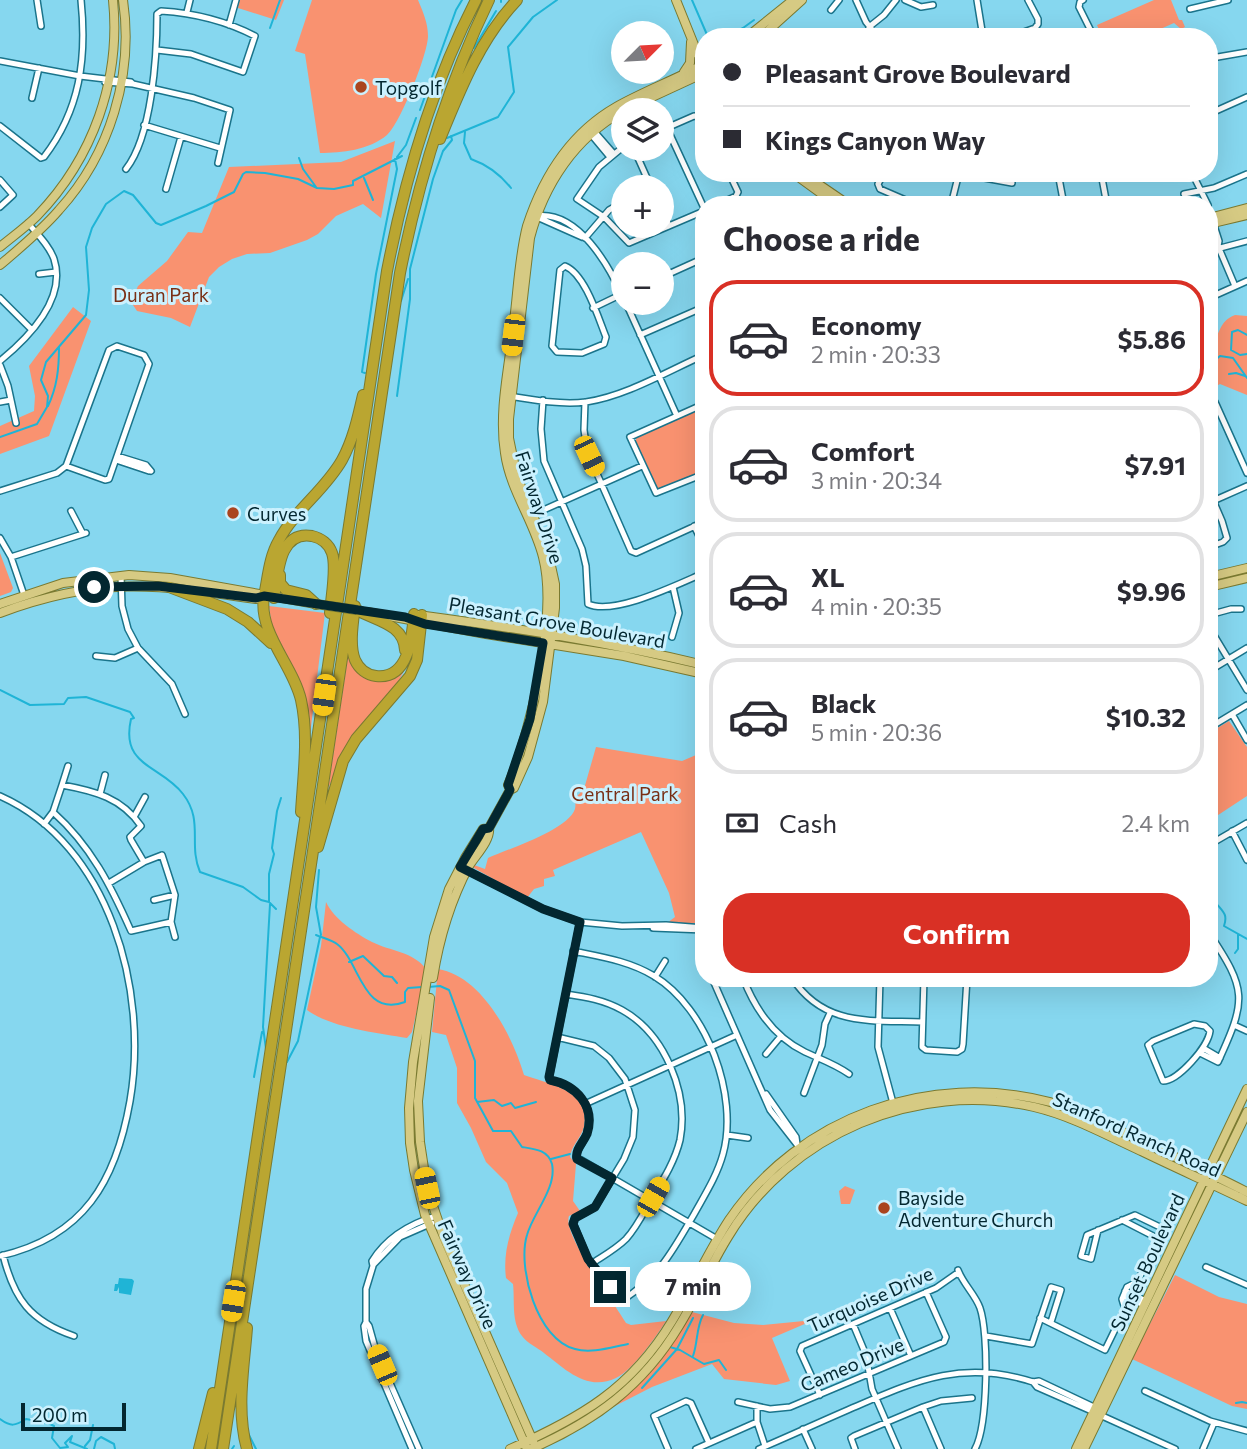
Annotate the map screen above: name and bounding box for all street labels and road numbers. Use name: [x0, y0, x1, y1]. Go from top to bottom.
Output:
street label: Fairway Drive: [511, 448, 569, 566]
street label: Pleasant Grove Boulevard: [447, 592, 667, 652]
street label: Stanford Ranch Road: [1049, 1087, 1225, 1181]
street label: Sunset Boulevard: [1105, 1190, 1189, 1334]
street label: Fairway Drive: [434, 1216, 502, 1332]
street label: Turquoise Drive: [804, 1261, 936, 1337]
street label: Cameo Drive: [797, 1332, 907, 1396]

